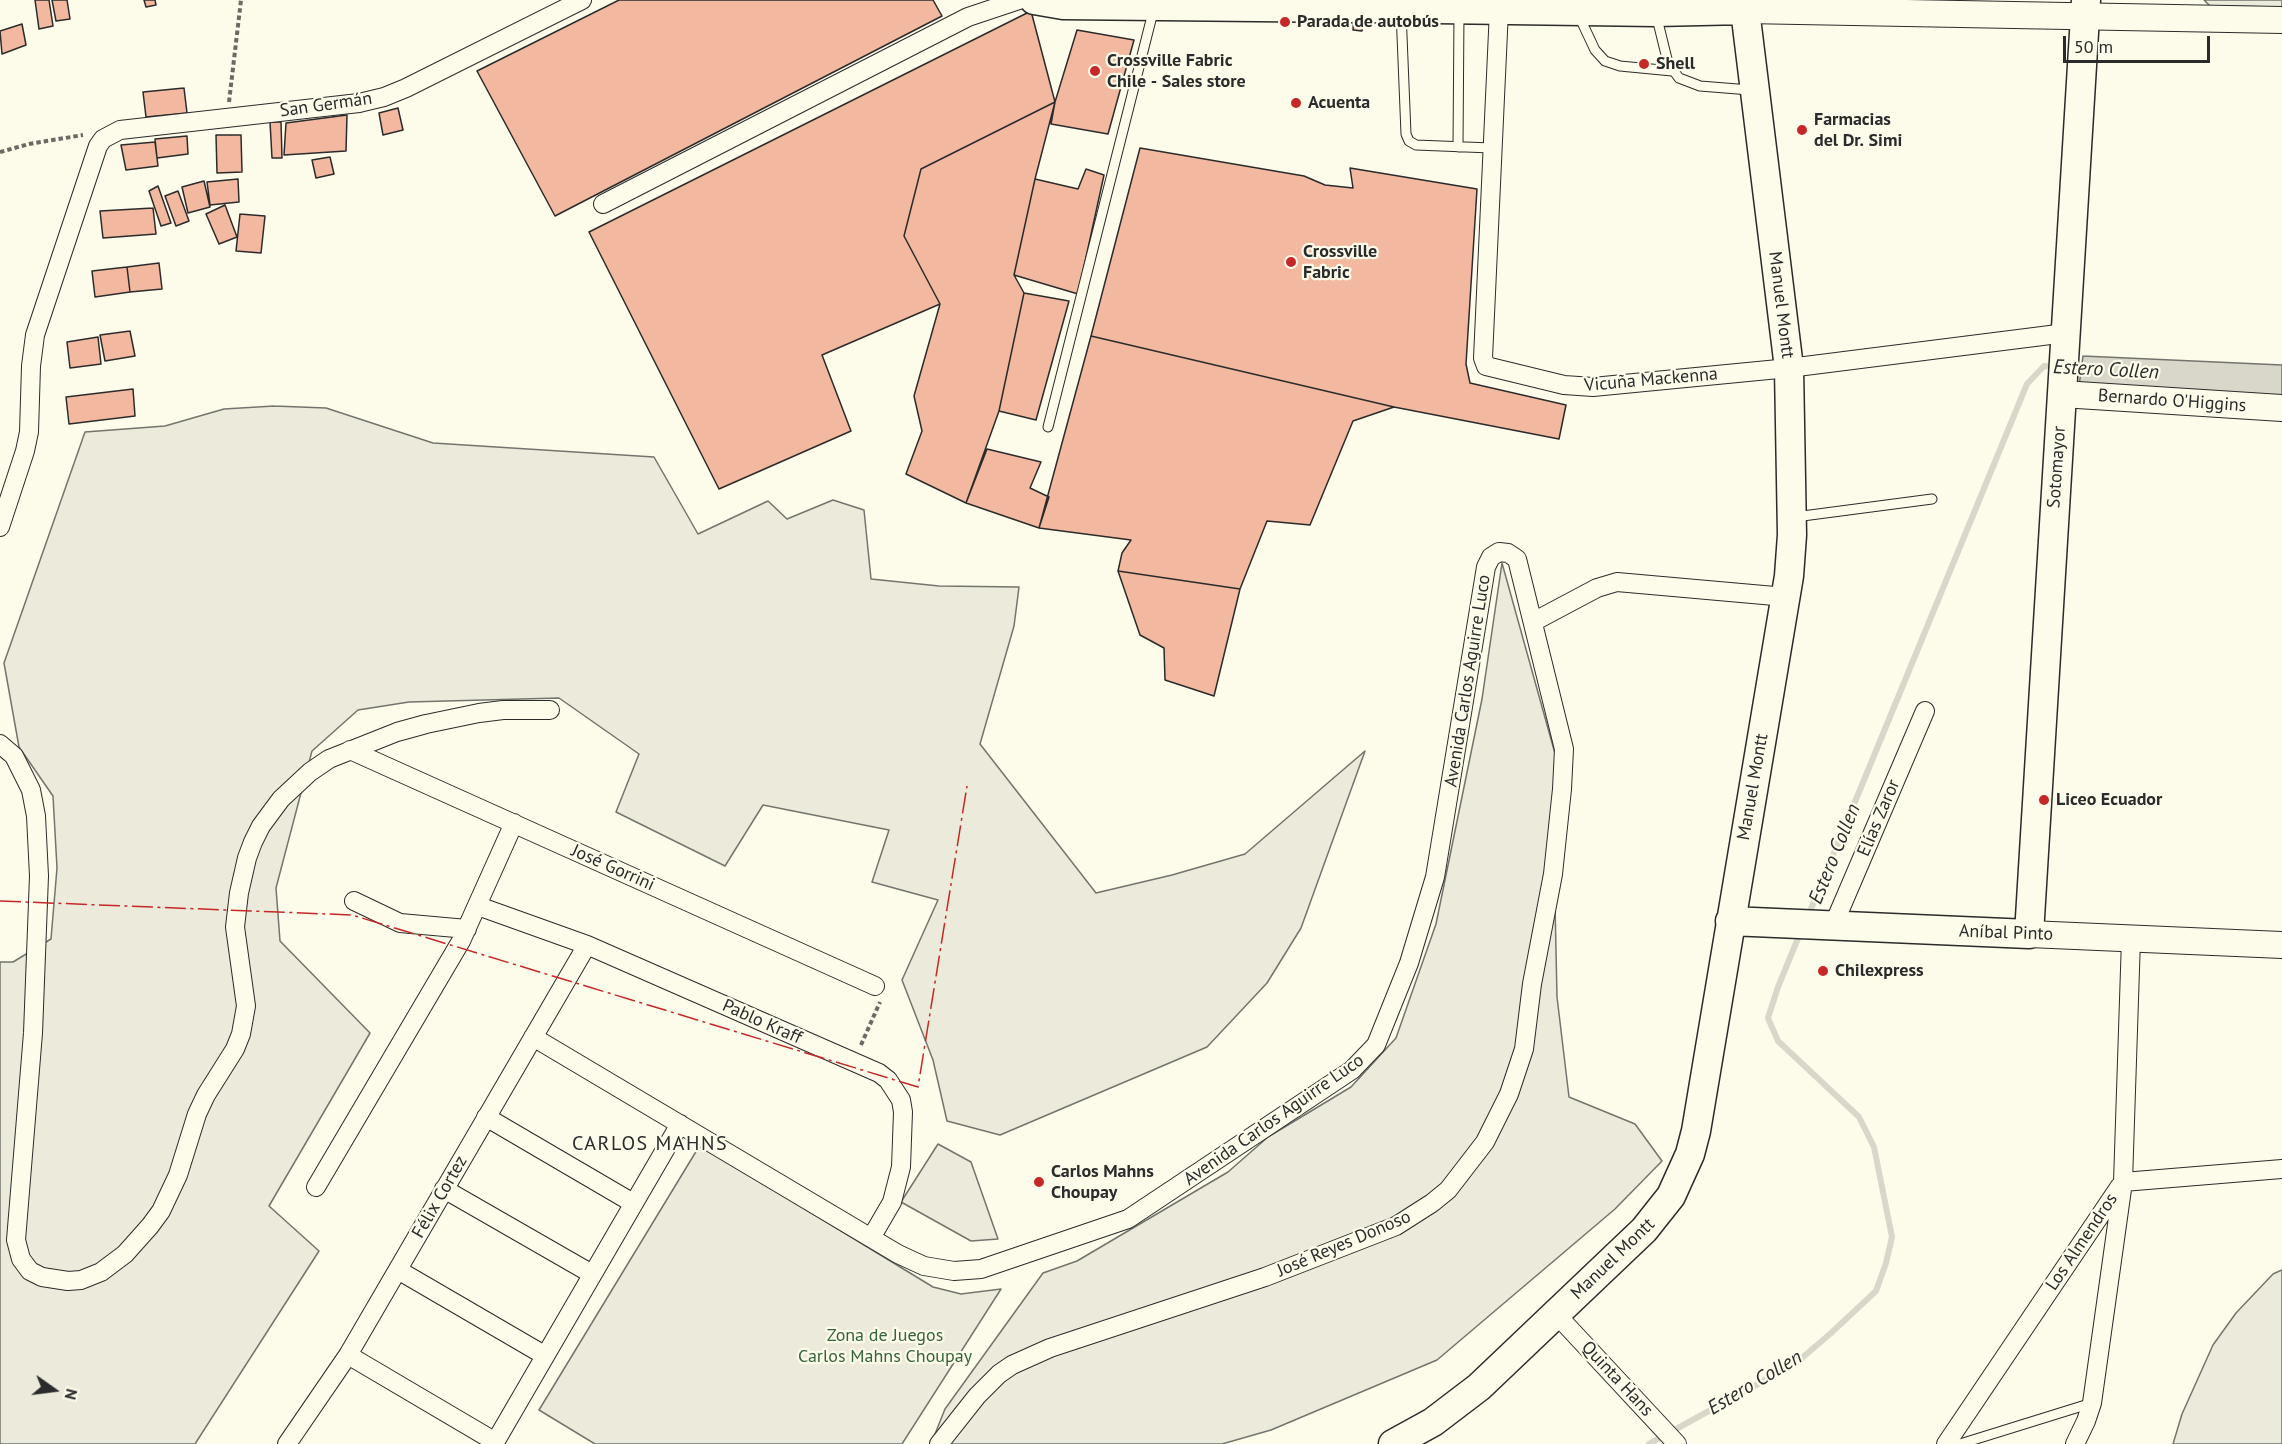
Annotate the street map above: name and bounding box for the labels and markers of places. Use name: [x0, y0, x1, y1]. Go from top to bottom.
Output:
place label: Parada de autobús: [1297, 11, 1439, 33]
marker: Parada de autobús: [1278, 15, 1292, 29]
place label: Crossville Fabric Chile - Sales store: [1107, 50, 1246, 92]
place label: Shell: [1656, 53, 1695, 75]
marker: Shell: [1637, 57, 1651, 71]
marker: Crossville Fabric Chile - Sales store: [1088, 64, 1102, 78]
place label: Acuenta: [1308, 92, 1370, 114]
marker: Acuenta: [1289, 96, 1303, 110]
place label: Farmacias del Dr. Simi: [1814, 109, 1902, 152]
marker: Farmacias del Dr. Simi: [1795, 123, 1809, 137]
place label: Crossville Fabric: [1303, 241, 1377, 284]
marker: Crossville Fabric: [1284, 255, 1298, 269]
place label: Liceo Ecuador: [2056, 789, 2162, 811]
marker: Liceo Ecuador: [2037, 793, 2051, 807]
place label: Chilexpress: [1835, 960, 1924, 982]
marker: Chilexpress: [1816, 964, 1830, 978]
place label: Carlos Mahns Choupay: [1051, 1161, 1154, 1204]
marker: Carlos Mahns Choupay: [1032, 1175, 1046, 1189]

